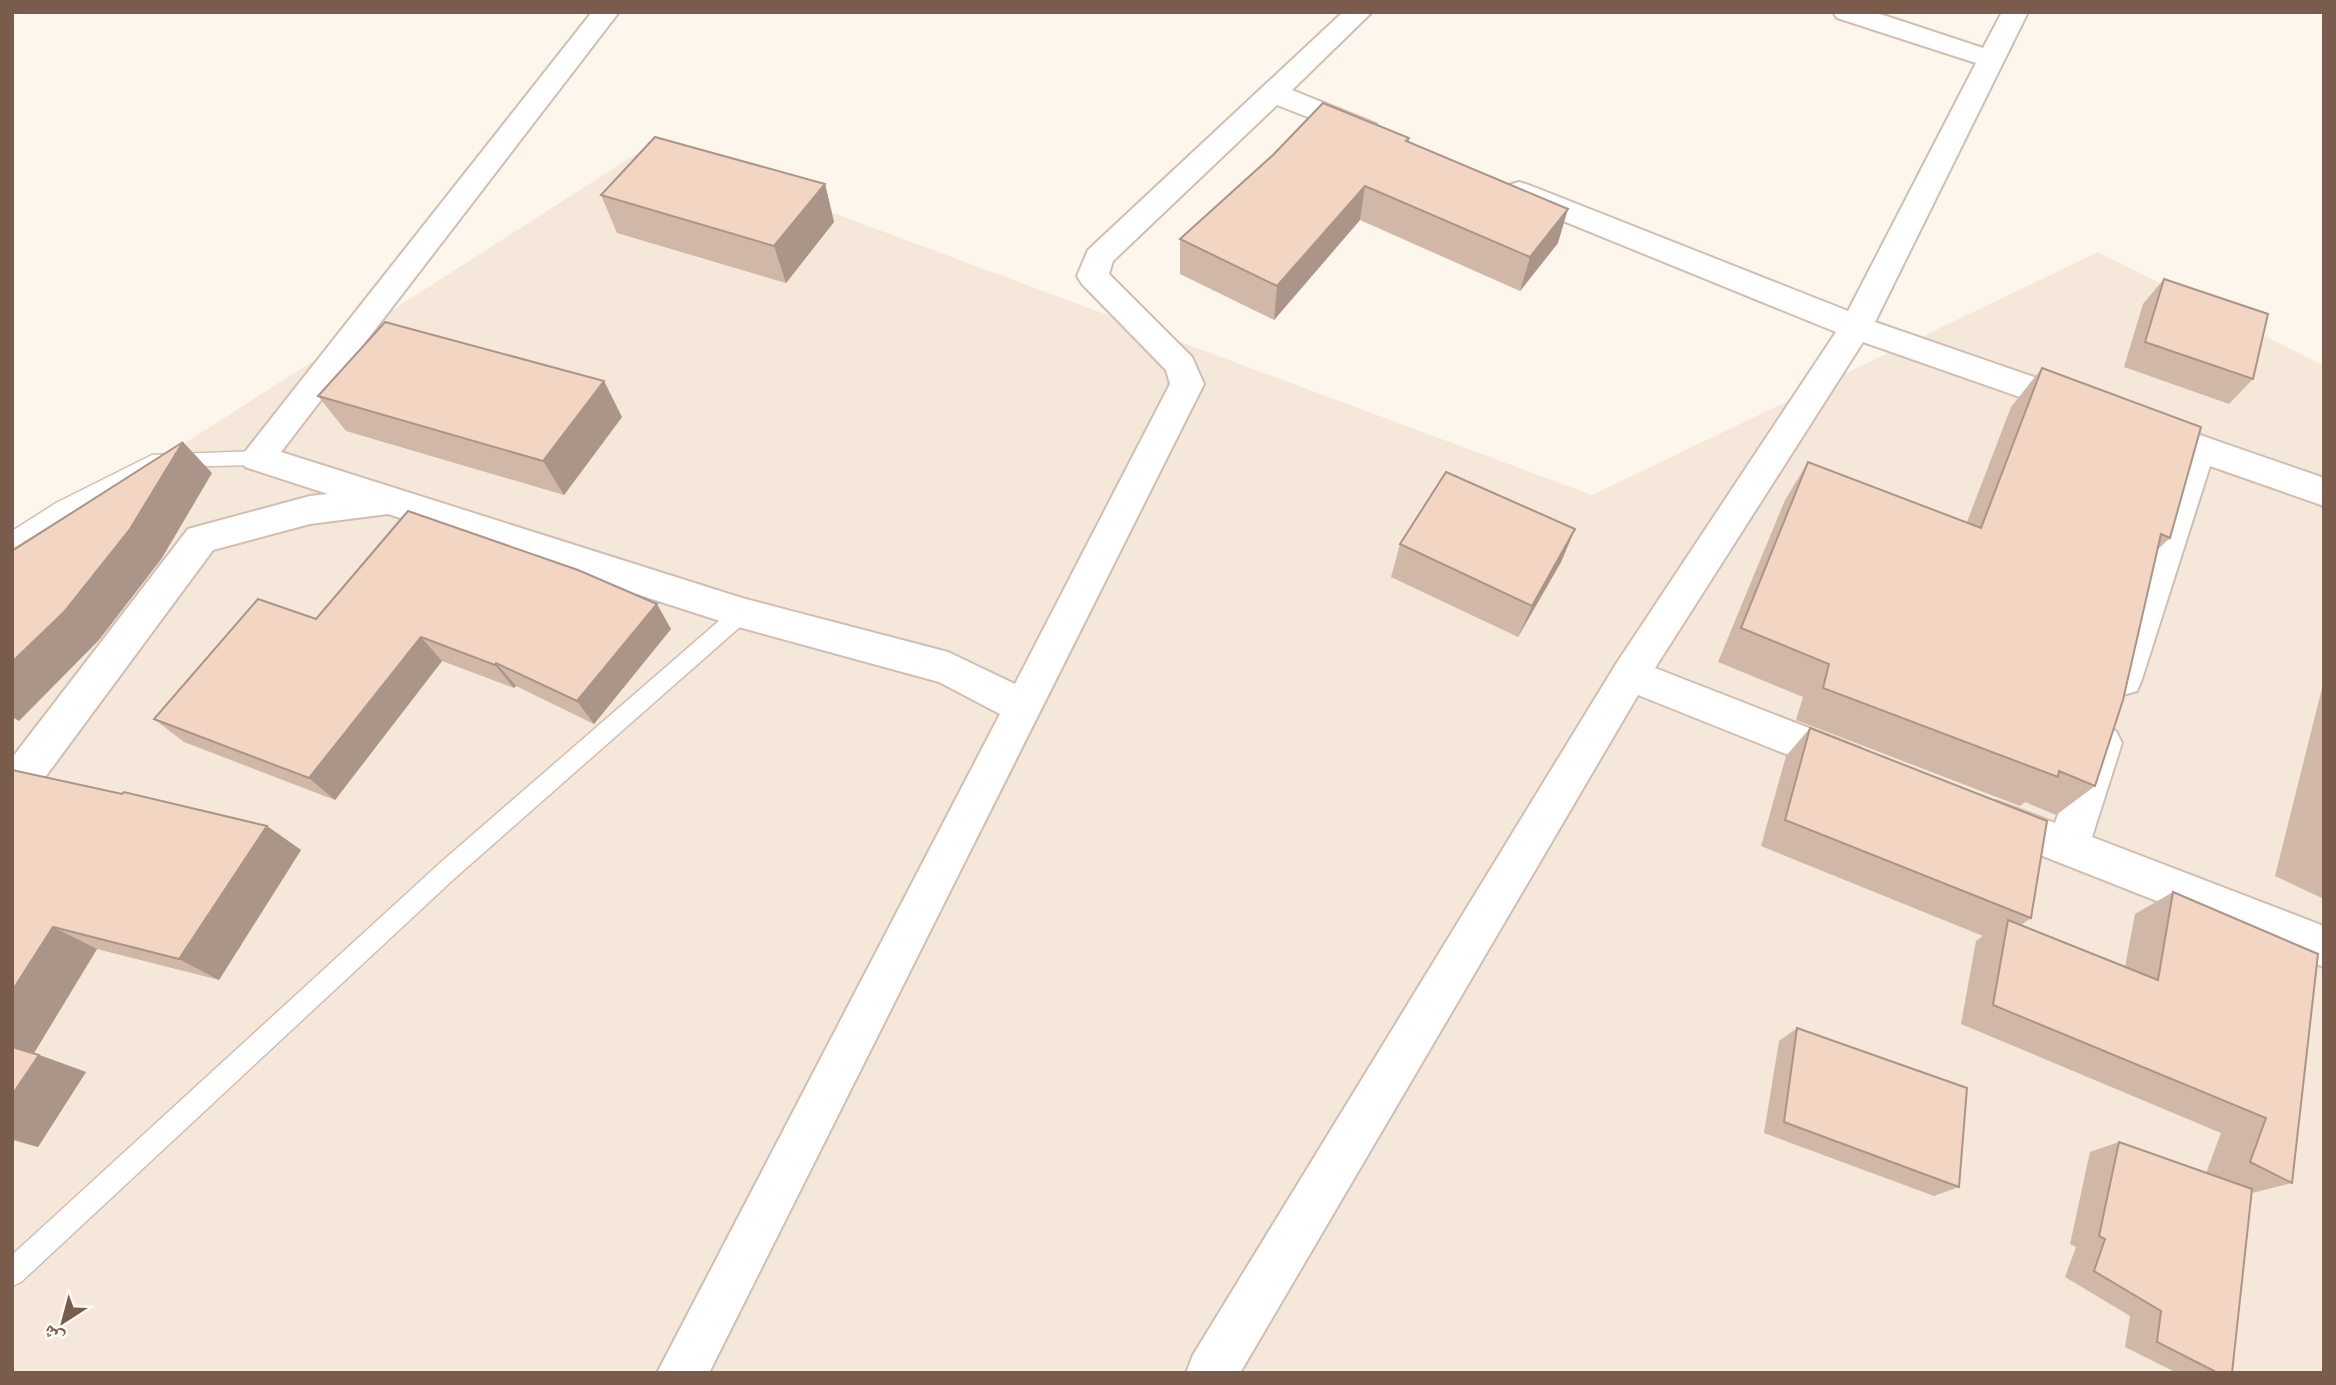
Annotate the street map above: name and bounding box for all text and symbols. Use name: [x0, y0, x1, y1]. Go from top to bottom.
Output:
north arrow: [28, 1287, 98, 1357]
text: ش: [37, 1319, 69, 1352]

